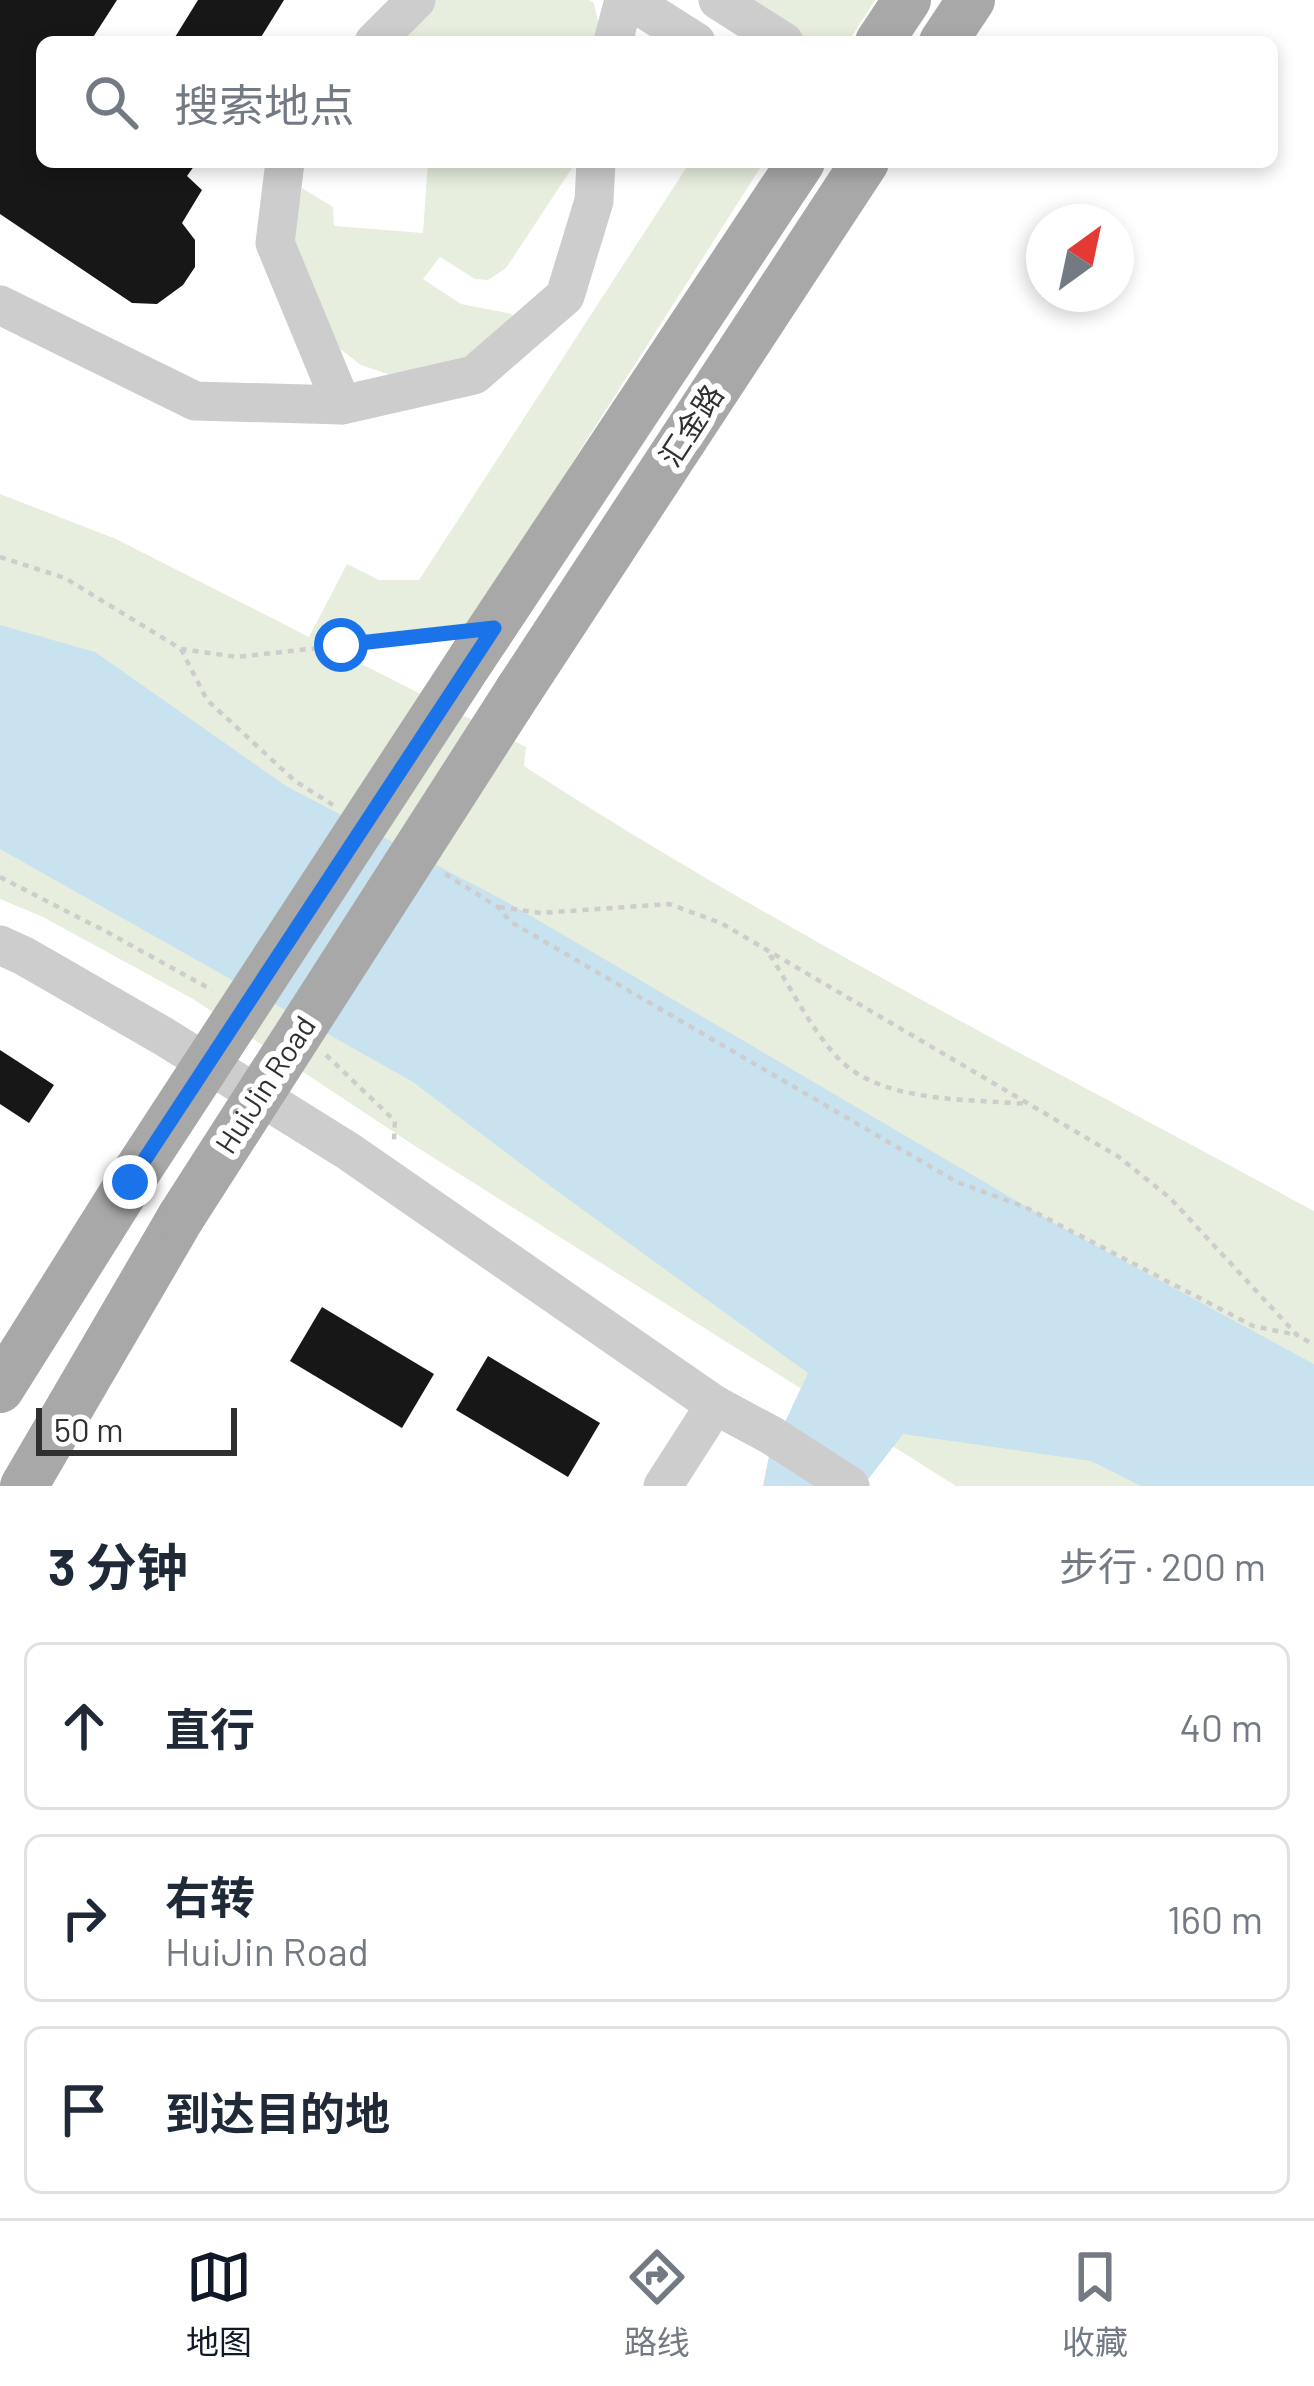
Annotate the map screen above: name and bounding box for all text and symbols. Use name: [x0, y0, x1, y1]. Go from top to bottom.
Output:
search box: [36, 36, 1278, 168]
icon: search: [78, 69, 144, 135]
text: 搜索地点: [174, 77, 354, 131]
north arrow: [1026, 204, 1134, 312]
street label: 汇金路: [651, 377, 730, 472]
route start: [314, 618, 368, 672]
street label: HuiJin Road: [207, 1008, 322, 1159]
route end: [103, 1155, 157, 1209]
scale bar: [36, 1402, 237, 1455]
text: 50 m: [54, 1409, 124, 1449]
text: 3 分钟: [48, 1535, 188, 1596]
text: 步行 · 200 m: [1059, 1542, 1266, 1589]
icon: ahead: [51, 1693, 117, 1759]
text: 直行: [165, 1701, 255, 1755]
text: 40 m: [1179, 1703, 1263, 1750]
text: 右转: [165, 1869, 255, 1923]
icon: right: [51, 1885, 117, 1951]
text: 160 m: [1167, 1895, 1263, 1942]
text: HuiJin Road: [165, 1927, 369, 1974]
icon: arrive: [51, 2077, 117, 2143]
text: 到达目的地: [165, 2085, 390, 2139]
tab: 地图: [186, 2244, 252, 2364]
tab: 路线: [624, 2244, 690, 2364]
tab: 收藏: [1062, 2244, 1128, 2364]

